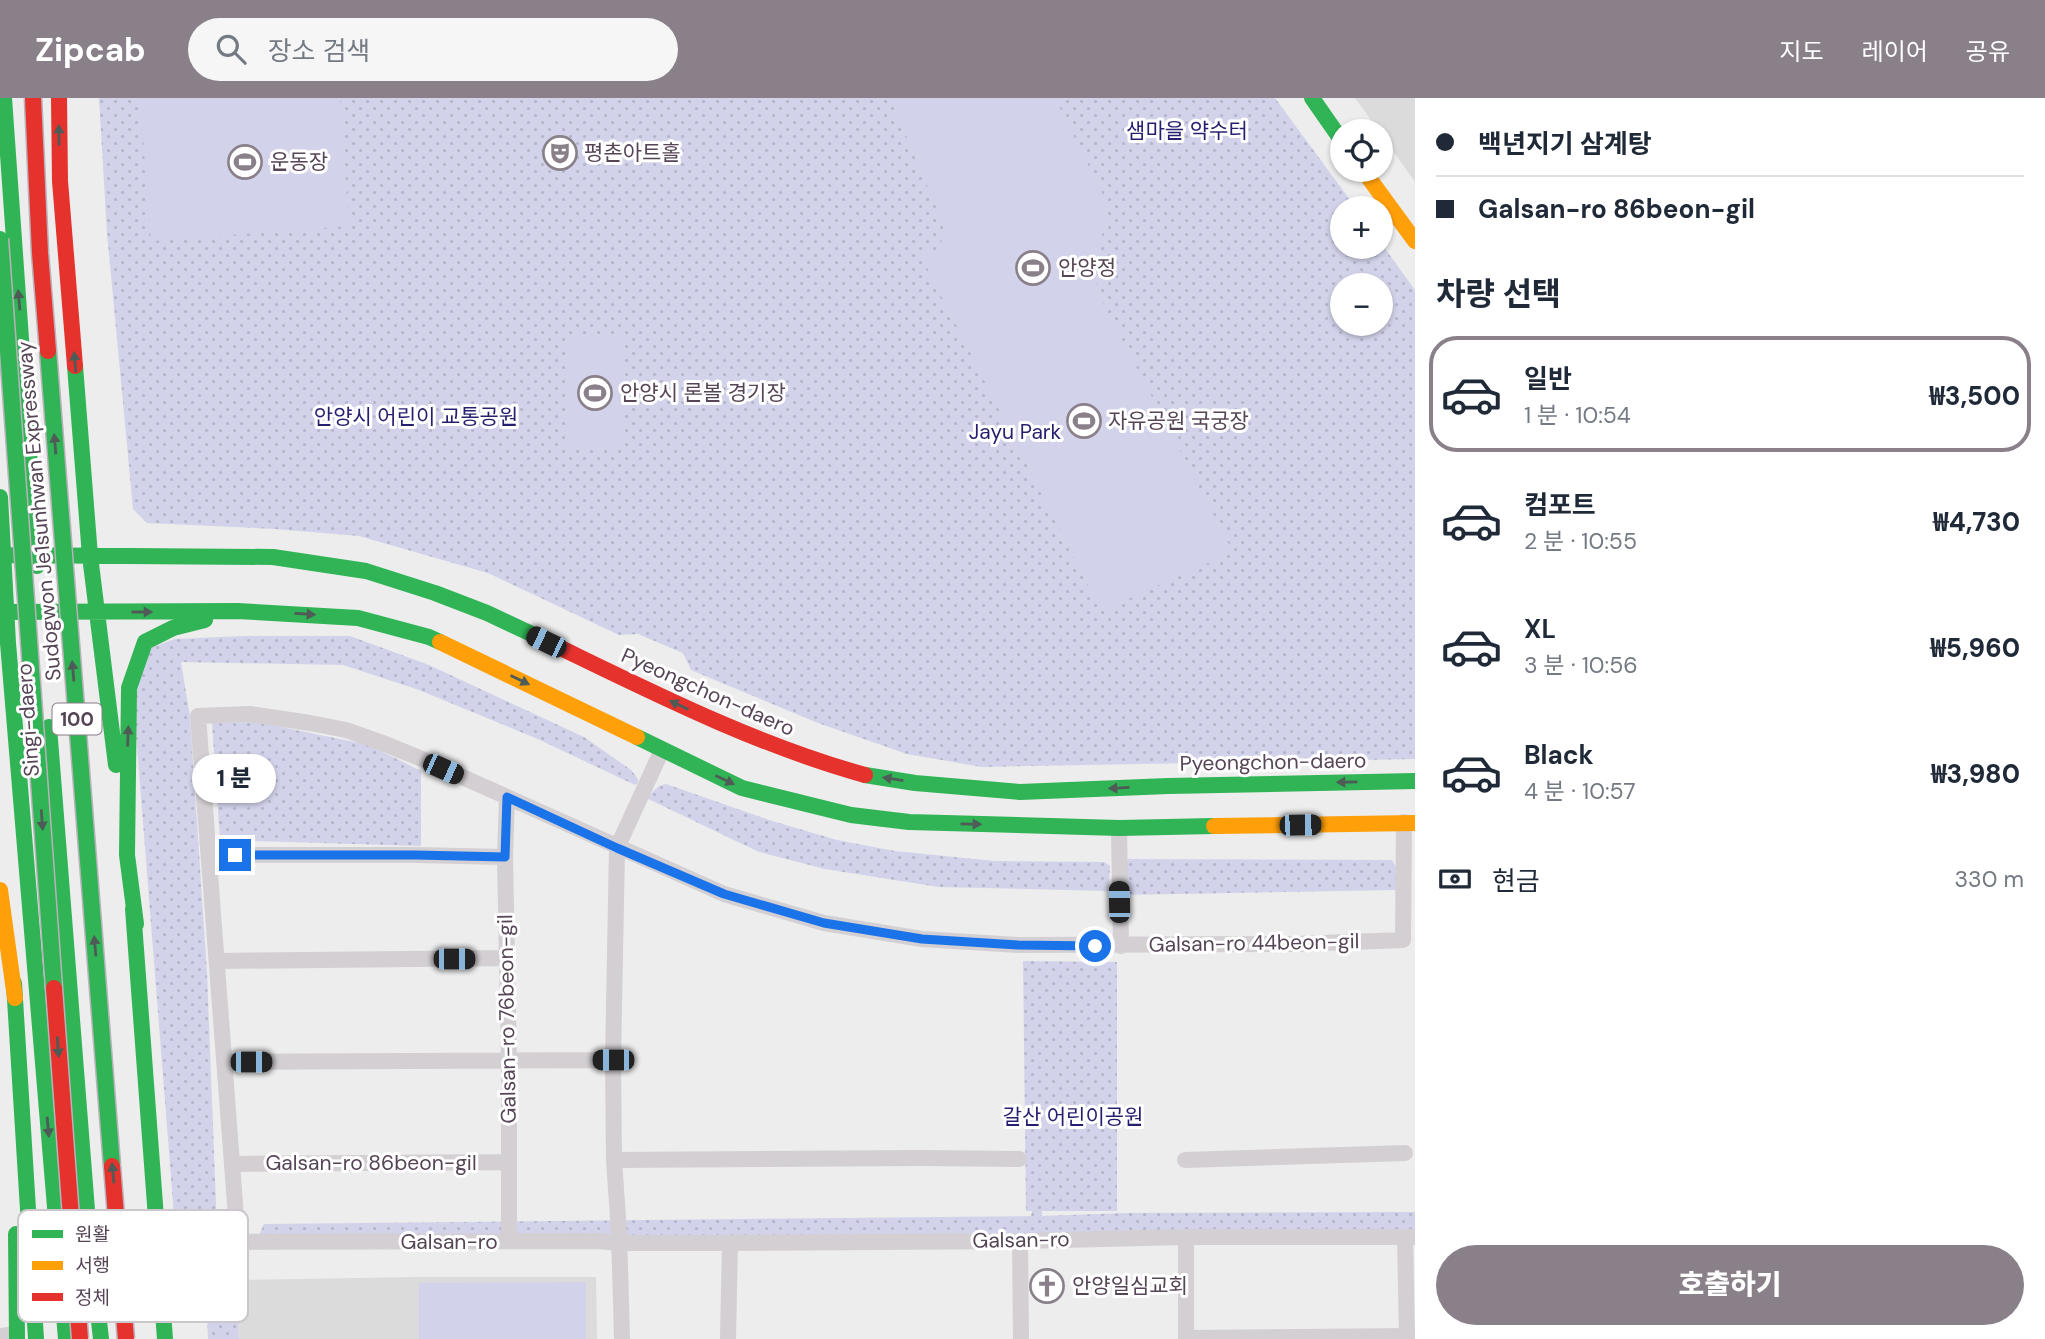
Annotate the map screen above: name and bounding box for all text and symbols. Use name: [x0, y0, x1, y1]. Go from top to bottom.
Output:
search box: [188, 18, 678, 81]
text: Zipcab: [35, 28, 146, 71]
icon: search: [212, 30, 250, 68]
text: 장소 검색: [268, 34, 370, 68]
text: 지도: [1779, 36, 1824, 67]
text: 레이어: [1862, 36, 1928, 67]
text: 공유: [1966, 36, 2010, 67]
park label: 샘마을 약수터: [1126, 117, 1248, 145]
map controls: [1330, 119, 1393, 336]
button: locate: [1330, 119, 1393, 182]
one-way arrow: [54, 124, 65, 146]
text: 백년지기 삼계탕: [1478, 127, 1652, 161]
theatre icon: 평촌아트홀: [541, 134, 579, 172]
place label: 평촌아트홀: [584, 139, 681, 167]
sports icon: 운동장: [226, 143, 264, 181]
place label: 운동장: [270, 148, 328, 176]
text: Galsan-ro 86beon-gil: [1478, 192, 1755, 226]
button: +: [1330, 196, 1393, 259]
sports icon: 안양정: [1014, 249, 1052, 287]
place label: 안양정: [1058, 254, 1116, 282]
button: −: [1330, 273, 1393, 336]
text: 차량 선택: [1436, 273, 1561, 315]
one-way arrow: [13, 289, 24, 311]
street label: Sudogwon Je1sunhwan Expressway: [10, 340, 68, 682]
one-way arrow: [69, 351, 80, 373]
text: 일반: [1524, 362, 1572, 396]
icon: car: [1440, 363, 1503, 426]
sports icon: 안양시 론볼 경기장: [576, 374, 614, 412]
place label: 안양시 론볼 경기장: [620, 379, 786, 407]
text: ₩3,500: [1929, 379, 2020, 413]
text: 1 분 · 10:54: [1524, 400, 1631, 430]
sports icon: 자유공원 국궁장: [1065, 402, 1103, 440]
park label: 안양시 어린이 교통공원: [314, 403, 518, 431]
place label: 자유공원 국궁장: [1108, 407, 1249, 435]
park label: Jayu Park: [969, 418, 1062, 446]
one-way arrow: [49, 433, 60, 455]
text: 컴포트: [1524, 488, 1596, 522]
icon: car: [1440, 489, 1503, 552]
text: ₩4,730: [1933, 505, 2020, 539]
text: 2 분 · 10:55: [1524, 526, 1637, 556]
one-way arrow: [131, 606, 153, 618]
one-way arrow: [295, 609, 317, 620]
text: XL: [1524, 612, 1556, 646]
icon: car: [1440, 615, 1503, 678]
car: [523, 623, 570, 661]
text: ₩5,960: [1930, 631, 2020, 665]
street label: Pyeongchon-daero: [617, 641, 799, 743]
text: 3 분 · 10:56: [1524, 650, 1638, 680]
one-way arrow: [67, 660, 78, 682]
street label: Singi-daero: [10, 662, 46, 778]
one-way arrow: [510, 675, 530, 686]
one-way arrow: [669, 699, 689, 710]
road number: 100: [52, 704, 102, 734]
one-way arrow: [122, 724, 133, 746]
text: Black: [1524, 738, 1594, 772]
icon: car: [1440, 741, 1503, 804]
street label: Pyeongchon-daero: [1179, 746, 1367, 778]
car: [420, 751, 467, 787]
callout: 1 분: [193, 754, 277, 802]
text: ₩3,980: [1931, 757, 2020, 791]
text: 1 분: [217, 763, 251, 793]
one-way arrow: [882, 773, 904, 784]
one-way arrow: [715, 774, 735, 785]
one-way arrow: [1336, 776, 1358, 788]
text: 4 분 · 10:57: [1524, 776, 1636, 806]
one-way arrow: [1108, 782, 1130, 793]
one-way arrow: [37, 809, 48, 831]
car: [1279, 814, 1322, 836]
one-way arrow: [961, 818, 983, 830]
route end: [219, 839, 251, 871]
icon: cash: [1436, 860, 1474, 898]
text: 현금: [1492, 864, 1540, 898]
text: 330 m: [1954, 864, 2024, 894]
car: [1109, 881, 1130, 923]
street label: Galsan-ro 76beon-gil: [491, 914, 523, 1124]
street label: Galsan-ro 44beon-gil: [1148, 927, 1360, 959]
route start: [1079, 930, 1111, 962]
one-way arrow: [89, 935, 100, 957]
car: [434, 949, 476, 970]
one-way arrow: [53, 1036, 64, 1058]
car: [593, 1050, 635, 1071]
car: [231, 1052, 273, 1073]
park label: 갈산 어린이공원: [1003, 1103, 1143, 1131]
one-way arrow: [43, 1116, 54, 1138]
street label: Galsan-ro 86beon-gil: [265, 1149, 477, 1177]
one-way arrow: [107, 1162, 118, 1184]
legend: [18, 1210, 248, 1322]
text: 원활: [75, 1222, 110, 1247]
street label: Galsan-ro: [972, 1225, 1070, 1255]
street label: Galsan-ro: [400, 1228, 498, 1256]
button: 호출하기: [1436, 1245, 2024, 1325]
text: 서행: [75, 1253, 110, 1278]
church icon: 안양일심교회: [1028, 1267, 1066, 1305]
place label: 안양일심교회: [1072, 1272, 1188, 1300]
text: 정체: [75, 1285, 110, 1310]

